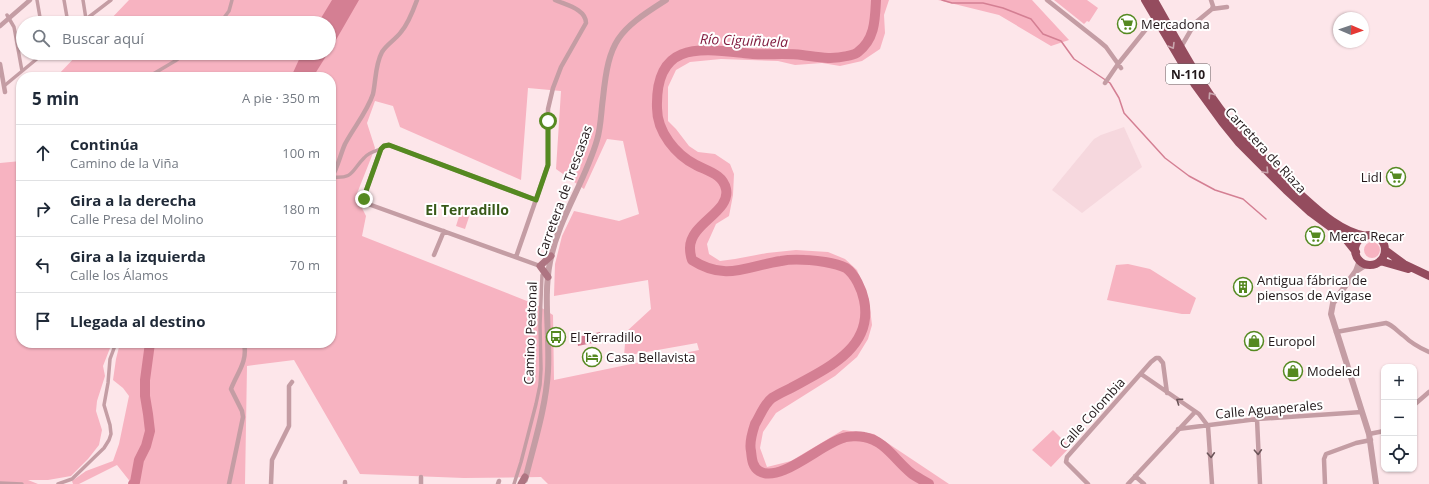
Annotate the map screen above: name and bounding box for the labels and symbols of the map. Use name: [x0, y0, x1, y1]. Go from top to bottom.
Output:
north arrow: [1333, 12, 1369, 48]
supermarket icon: Mercadona: [1116, 13, 1138, 35]
place label: Mercadona: [1141, 15, 1210, 33]
water label: Río Ciguiñuela: [700, 29, 789, 51]
one-way arrow: [1167, 42, 1174, 49]
road number: N-110: [1166, 64, 1210, 84]
one-way arrow: [1208, 92, 1216, 99]
street label: Carretera de Riaza: [1221, 103, 1311, 197]
route start: [539, 112, 557, 130]
street label: Carretera de Trescasas: [532, 123, 596, 259]
one-way arrow: [1262, 166, 1269, 174]
supermarket icon: Lidl: [1385, 166, 1407, 188]
place label: Lidl: [1361, 168, 1382, 186]
route end: [355, 190, 373, 208]
district label: El Terradillo: [425, 200, 509, 219]
supermarket icon: Merca Recar: [1304, 225, 1326, 247]
place label: Merca Recar: [1329, 227, 1405, 245]
place label: Antigua fábrica de piensos de Avigase: [1257, 271, 1372, 304]
building icon: Antigua fábrica de piensos de Avigase: [1232, 276, 1254, 298]
street label: Camino Peatonal: [519, 281, 541, 385]
bus stop icon: El Terradillo: [545, 326, 567, 348]
place label: El Terradillo: [570, 328, 642, 346]
shop icon: Europol: [1243, 330, 1265, 352]
place label: Europol: [1268, 332, 1315, 350]
hotel icon: Casa Bellavista: [581, 346, 603, 368]
place label: Casa Bellavista: [606, 348, 696, 366]
shop icon: Modeled: [1282, 360, 1304, 382]
place label: Modeled: [1307, 362, 1360, 380]
street label: Calle Colombia: [1055, 373, 1129, 453]
street label: Calle Aguaperales: [1215, 395, 1323, 423]
one-way arrow: [1176, 398, 1183, 406]
one-way arrow: [1254, 449, 1263, 455]
one-way arrow: [1206, 452, 1215, 458]

